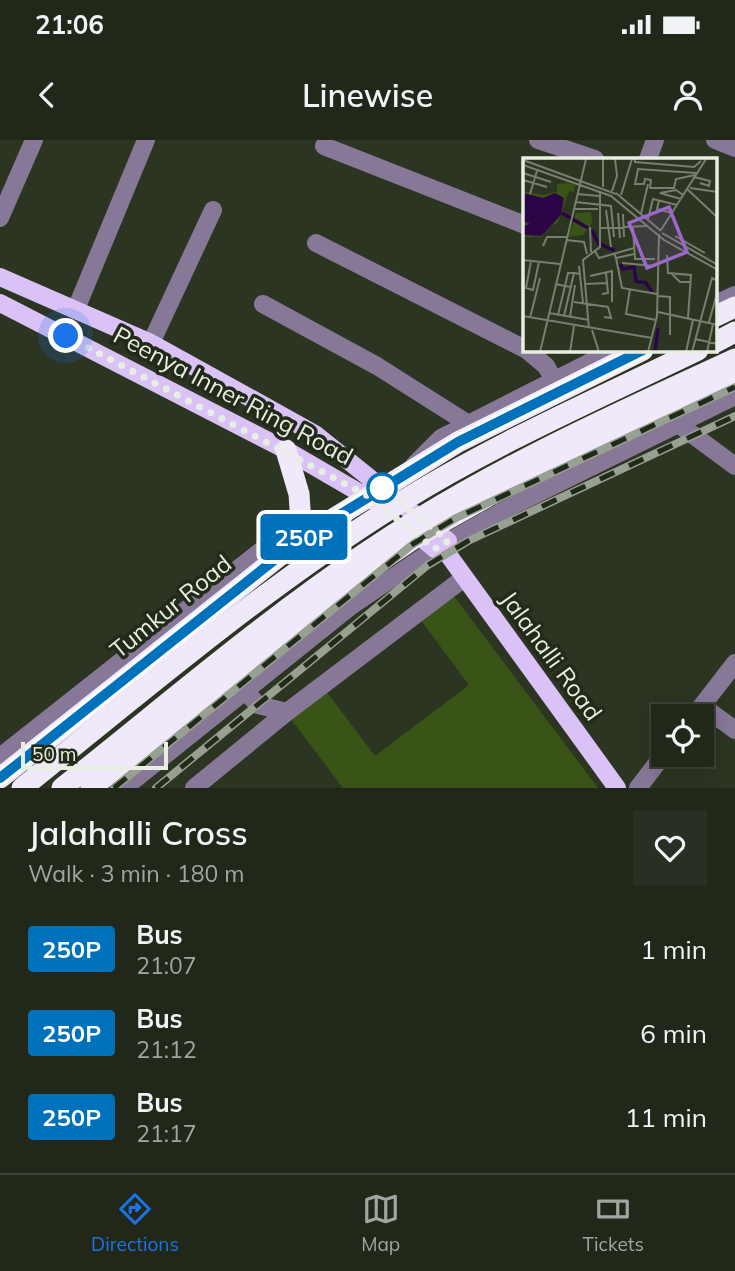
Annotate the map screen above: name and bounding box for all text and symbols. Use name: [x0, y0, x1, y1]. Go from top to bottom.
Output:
text: 21:06: [35, 8, 104, 41]
text: Linewise: [302, 75, 433, 115]
icon: back: [28, 76, 66, 114]
icon: person: [669, 76, 707, 114]
inset map: [523, 158, 718, 352]
your location: [48, 318, 83, 353]
street label: Peenya Inner Ring Road: [109, 319, 358, 471]
unlabelled marker: [367, 473, 397, 503]
line badge: 250P: [255, 514, 353, 560]
text: 250P: [274, 522, 334, 552]
street label: Tumkur Road: [104, 548, 237, 664]
street label: Jalahalli Road: [495, 585, 609, 726]
map controls: [651, 704, 714, 767]
button: locate: [651, 704, 714, 767]
scale bar: [21, 739, 168, 771]
text: 50 m: [32, 742, 76, 766]
button: heart: [633, 811, 707, 885]
text: Jalahalli Cross: [28, 812, 248, 853]
text: Walk · 3 min · 180 m: [28, 859, 245, 888]
text: Bus: [136, 918, 183, 951]
text: 1 min: [640, 933, 707, 966]
text: 250P: [42, 934, 101, 964]
text: 21:07: [136, 951, 197, 980]
text: Bus: [136, 1002, 183, 1035]
text: 6 min: [640, 1017, 707, 1050]
text: 250P: [42, 1018, 101, 1048]
text: 21:12: [136, 1035, 197, 1064]
text: Bus: [136, 1086, 183, 1119]
text: 11 min: [625, 1101, 707, 1134]
text: 250P: [42, 1102, 101, 1132]
text: 21:17: [136, 1119, 197, 1148]
tab: Directions: [91, 1190, 179, 1256]
tab: Map: [361, 1190, 400, 1256]
tab: Tickets: [583, 1190, 644, 1256]

